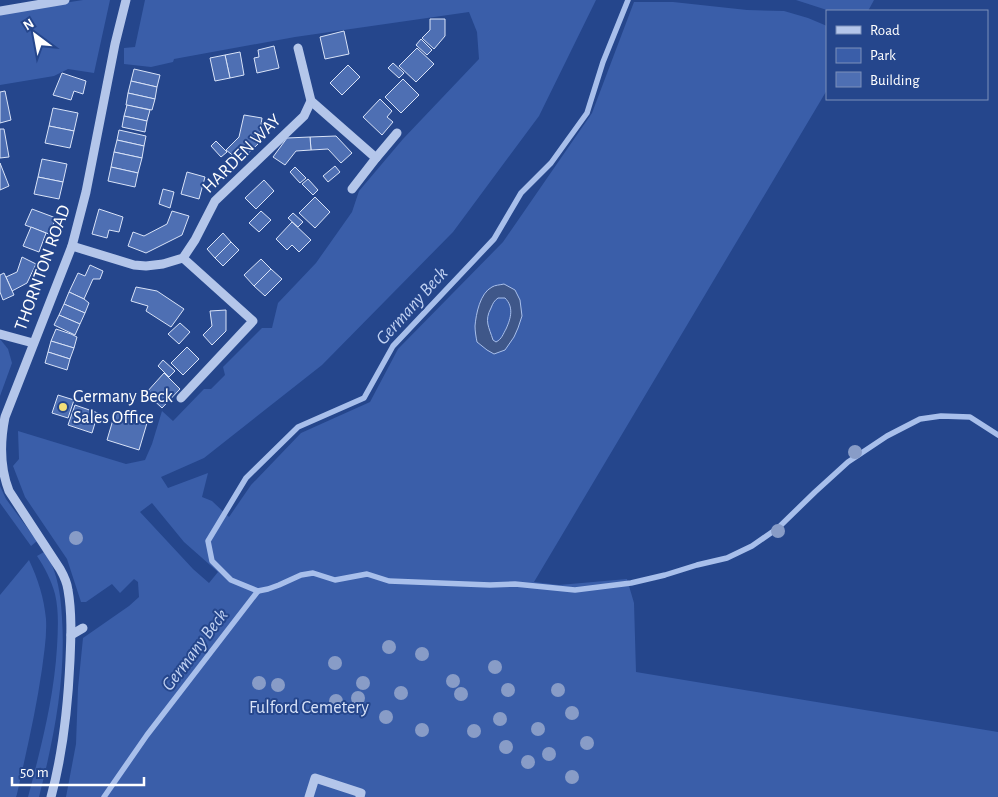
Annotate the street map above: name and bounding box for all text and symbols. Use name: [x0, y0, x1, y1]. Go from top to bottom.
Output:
north arrow: [10, 10, 60, 60]
legend: [826, 10, 988, 100]
text: N: [21, 16, 36, 33]
text: Road: [870, 23, 900, 38]
text: Park: [870, 48, 896, 63]
text: Building: [870, 73, 920, 88]
street label: HARDEN WAY: [199, 111, 285, 197]
street label: THORNTON ROAD: [12, 203, 74, 333]
water label: Germany Beck: [373, 263, 452, 348]
place label: Germany Beck Sales Office: [73, 388, 173, 427]
marker: Germany Beck Sales Office: [57, 401, 69, 413]
water label: Germany Beck: [158, 605, 232, 694]
park label: Fulford Cemetery: [249, 699, 369, 717]
scale bar: [12, 754, 145, 786]
text: 50 m: [20, 765, 49, 780]

